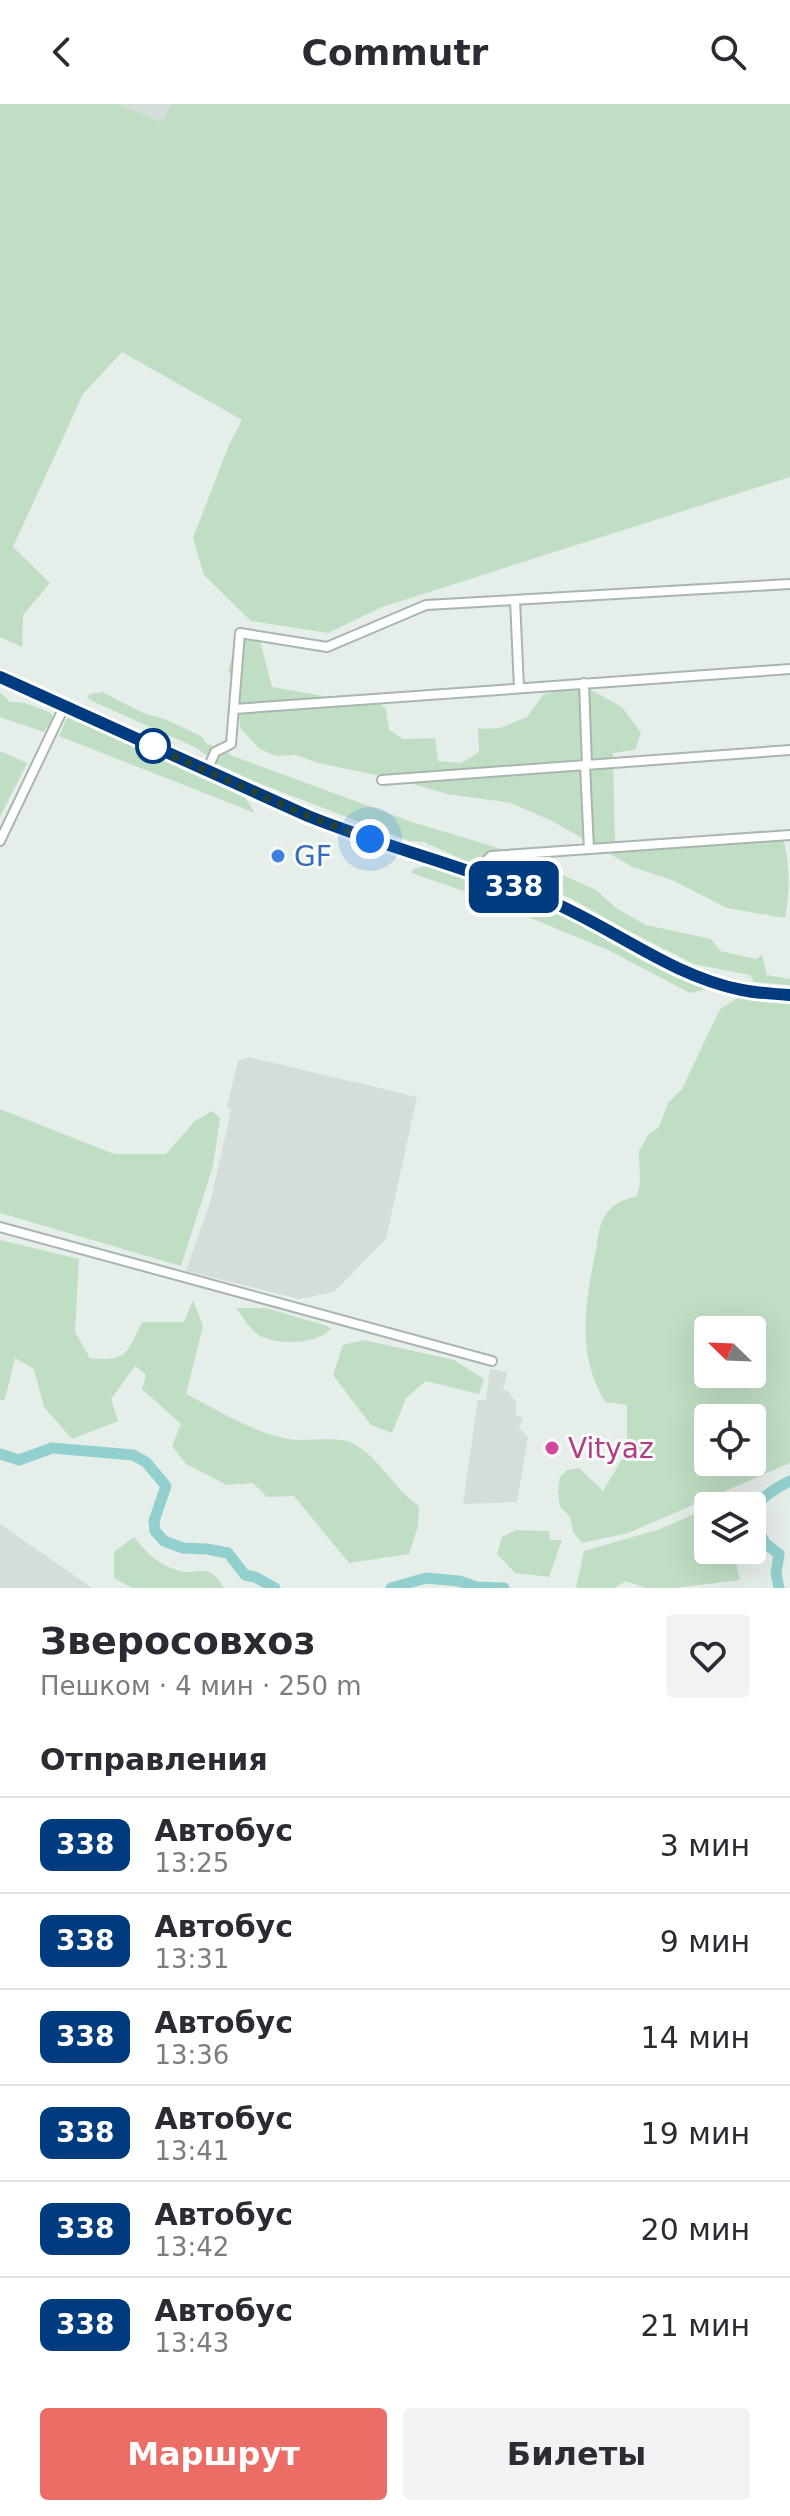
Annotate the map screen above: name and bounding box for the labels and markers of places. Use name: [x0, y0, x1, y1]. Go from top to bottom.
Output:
unlabelled marker: [136, 729, 170, 763]
place label: GF: [294, 840, 332, 873]
marker: GF: [269, 847, 287, 865]
place label: Vityaz: [568, 1432, 654, 1465]
marker: Vityaz: [543, 1439, 561, 1457]

